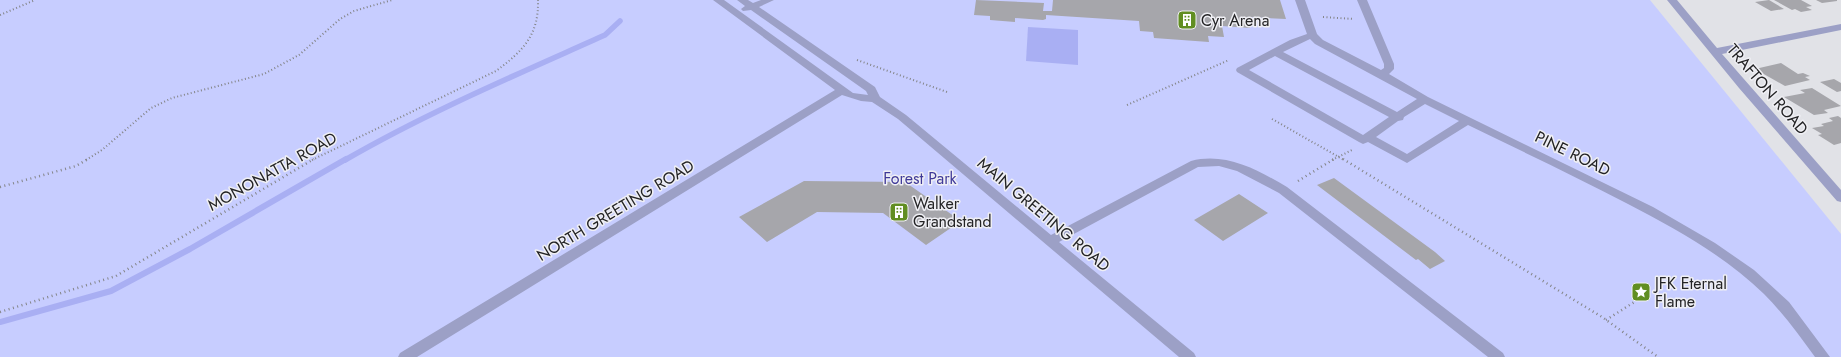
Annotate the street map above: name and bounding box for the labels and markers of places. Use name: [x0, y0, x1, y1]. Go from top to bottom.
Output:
building icon: Cyr Arena: [1176, 9, 1198, 31]
place label: Cyr Arena: [1201, 9, 1269, 32]
place label: Walker Grandstand: [913, 192, 992, 233]
building icon: Walker Grandstand: [888, 201, 910, 223]
place label: JFK Eternal Flame: [1653, 272, 1727, 313]
place icon: JFK Eternal Flame: [1630, 281, 1652, 303]

